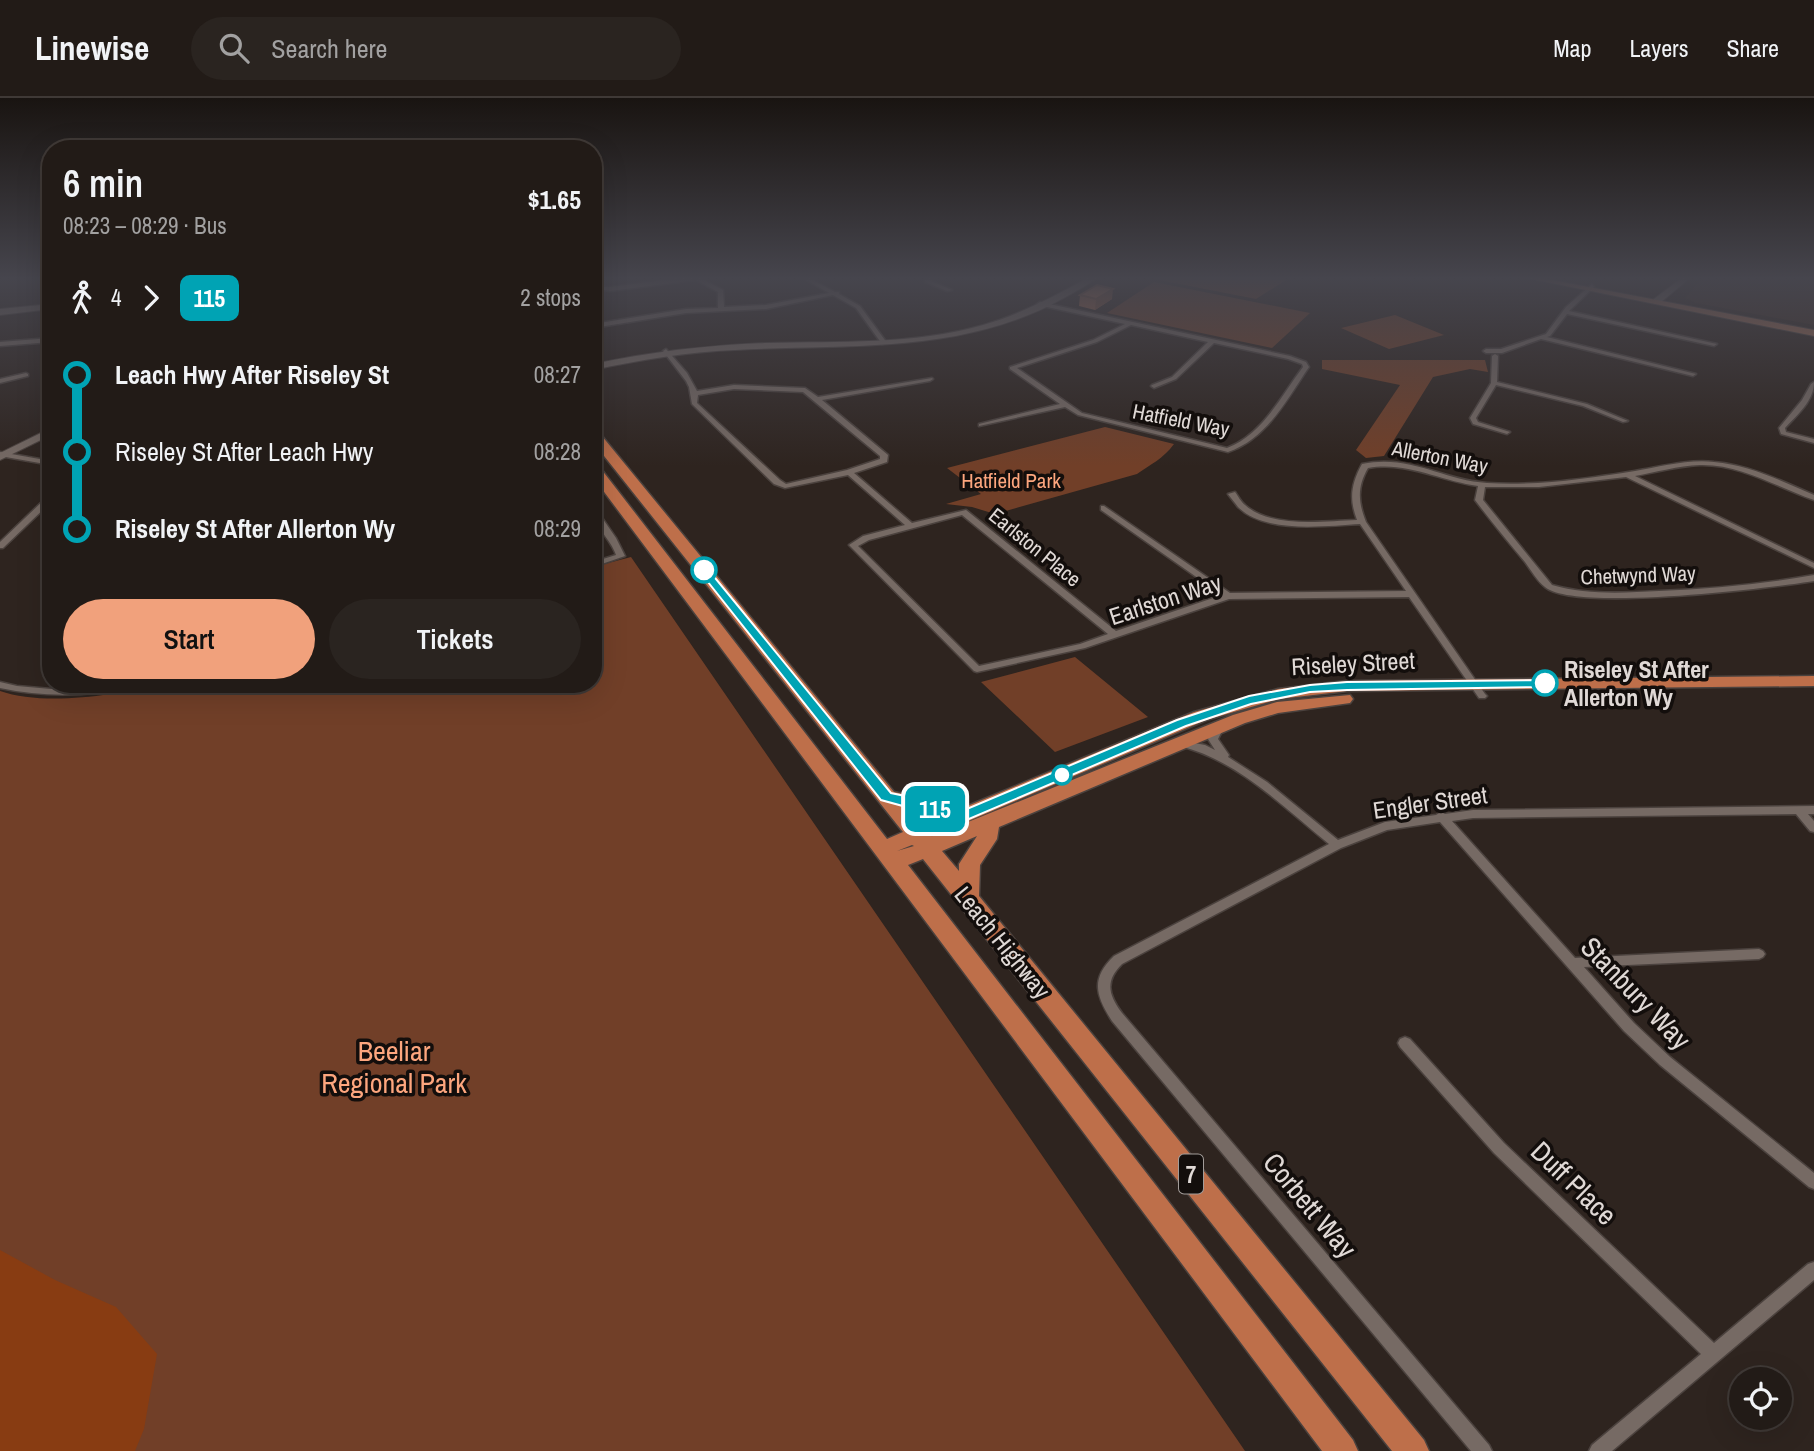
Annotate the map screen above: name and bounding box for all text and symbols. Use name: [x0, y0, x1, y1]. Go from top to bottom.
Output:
search box: [191, 17, 681, 80]
text: Linewise: [35, 26, 149, 70]
icon: search: [215, 29, 253, 67]
text: Search here: [271, 31, 387, 66]
text: Map: [1553, 32, 1591, 64]
text: Layers: [1629, 32, 1688, 64]
text: Share: [1726, 32, 1779, 64]
text: 6 min: [63, 158, 143, 209]
text: $1.65: [528, 182, 581, 217]
text: 08:23 – 08:29 · Bus: [63, 210, 227, 241]
icon: walk: [63, 279, 101, 317]
icon: forward: [132, 279, 170, 317]
text: 4: [111, 282, 122, 313]
text: 115: [194, 282, 225, 314]
text: 2 stops: [520, 282, 581, 313]
text: Leach Hwy After Riseley St: [115, 357, 389, 392]
text: 08:27: [534, 359, 581, 390]
street label: Hatfield Way: [1130, 396, 1232, 444]
street label: Allerton Way: [1389, 433, 1491, 481]
text: Riseley St After Leach Hwy: [115, 434, 373, 469]
text: 08:28: [534, 436, 581, 467]
park label: Hatfield Park: [961, 466, 1061, 495]
street label: Earlston Place: [983, 501, 1087, 593]
text: Riseley St After Allerton Wy: [115, 511, 395, 546]
text: 08:29: [534, 513, 581, 544]
unlabelled marker: [691, 557, 717, 583]
street label: Chetwynd Way: [1580, 558, 1696, 592]
street label: Earlston Way: [1105, 566, 1225, 632]
button: Start: [63, 599, 315, 679]
button: Tickets: [329, 599, 581, 679]
street label: Riseley Street: [1290, 644, 1416, 682]
place label: Riseley St After Allerton Wy: [1564, 653, 1709, 713]
marker: Riseley St After Allerton Wy: [1532, 670, 1558, 696]
unlabelled marker: [1052, 765, 1072, 785]
street label: Engler Street: [1371, 778, 1490, 826]
line badge: 115: [895, 786, 975, 832]
text: 115: [919, 793, 951, 825]
street label: Leach Highway: [948, 879, 1058, 1005]
street label: Stanbury Way: [1573, 928, 1700, 1058]
park label: Beeliar Regional Park: [321, 1032, 467, 1102]
street label: Duff Place: [1523, 1133, 1625, 1233]
street label: Corbett Way: [1255, 1144, 1366, 1266]
road number: 7: [1179, 1154, 1203, 1194]
map controls: [1729, 1367, 1792, 1430]
button: locate: [1729, 1367, 1792, 1430]

